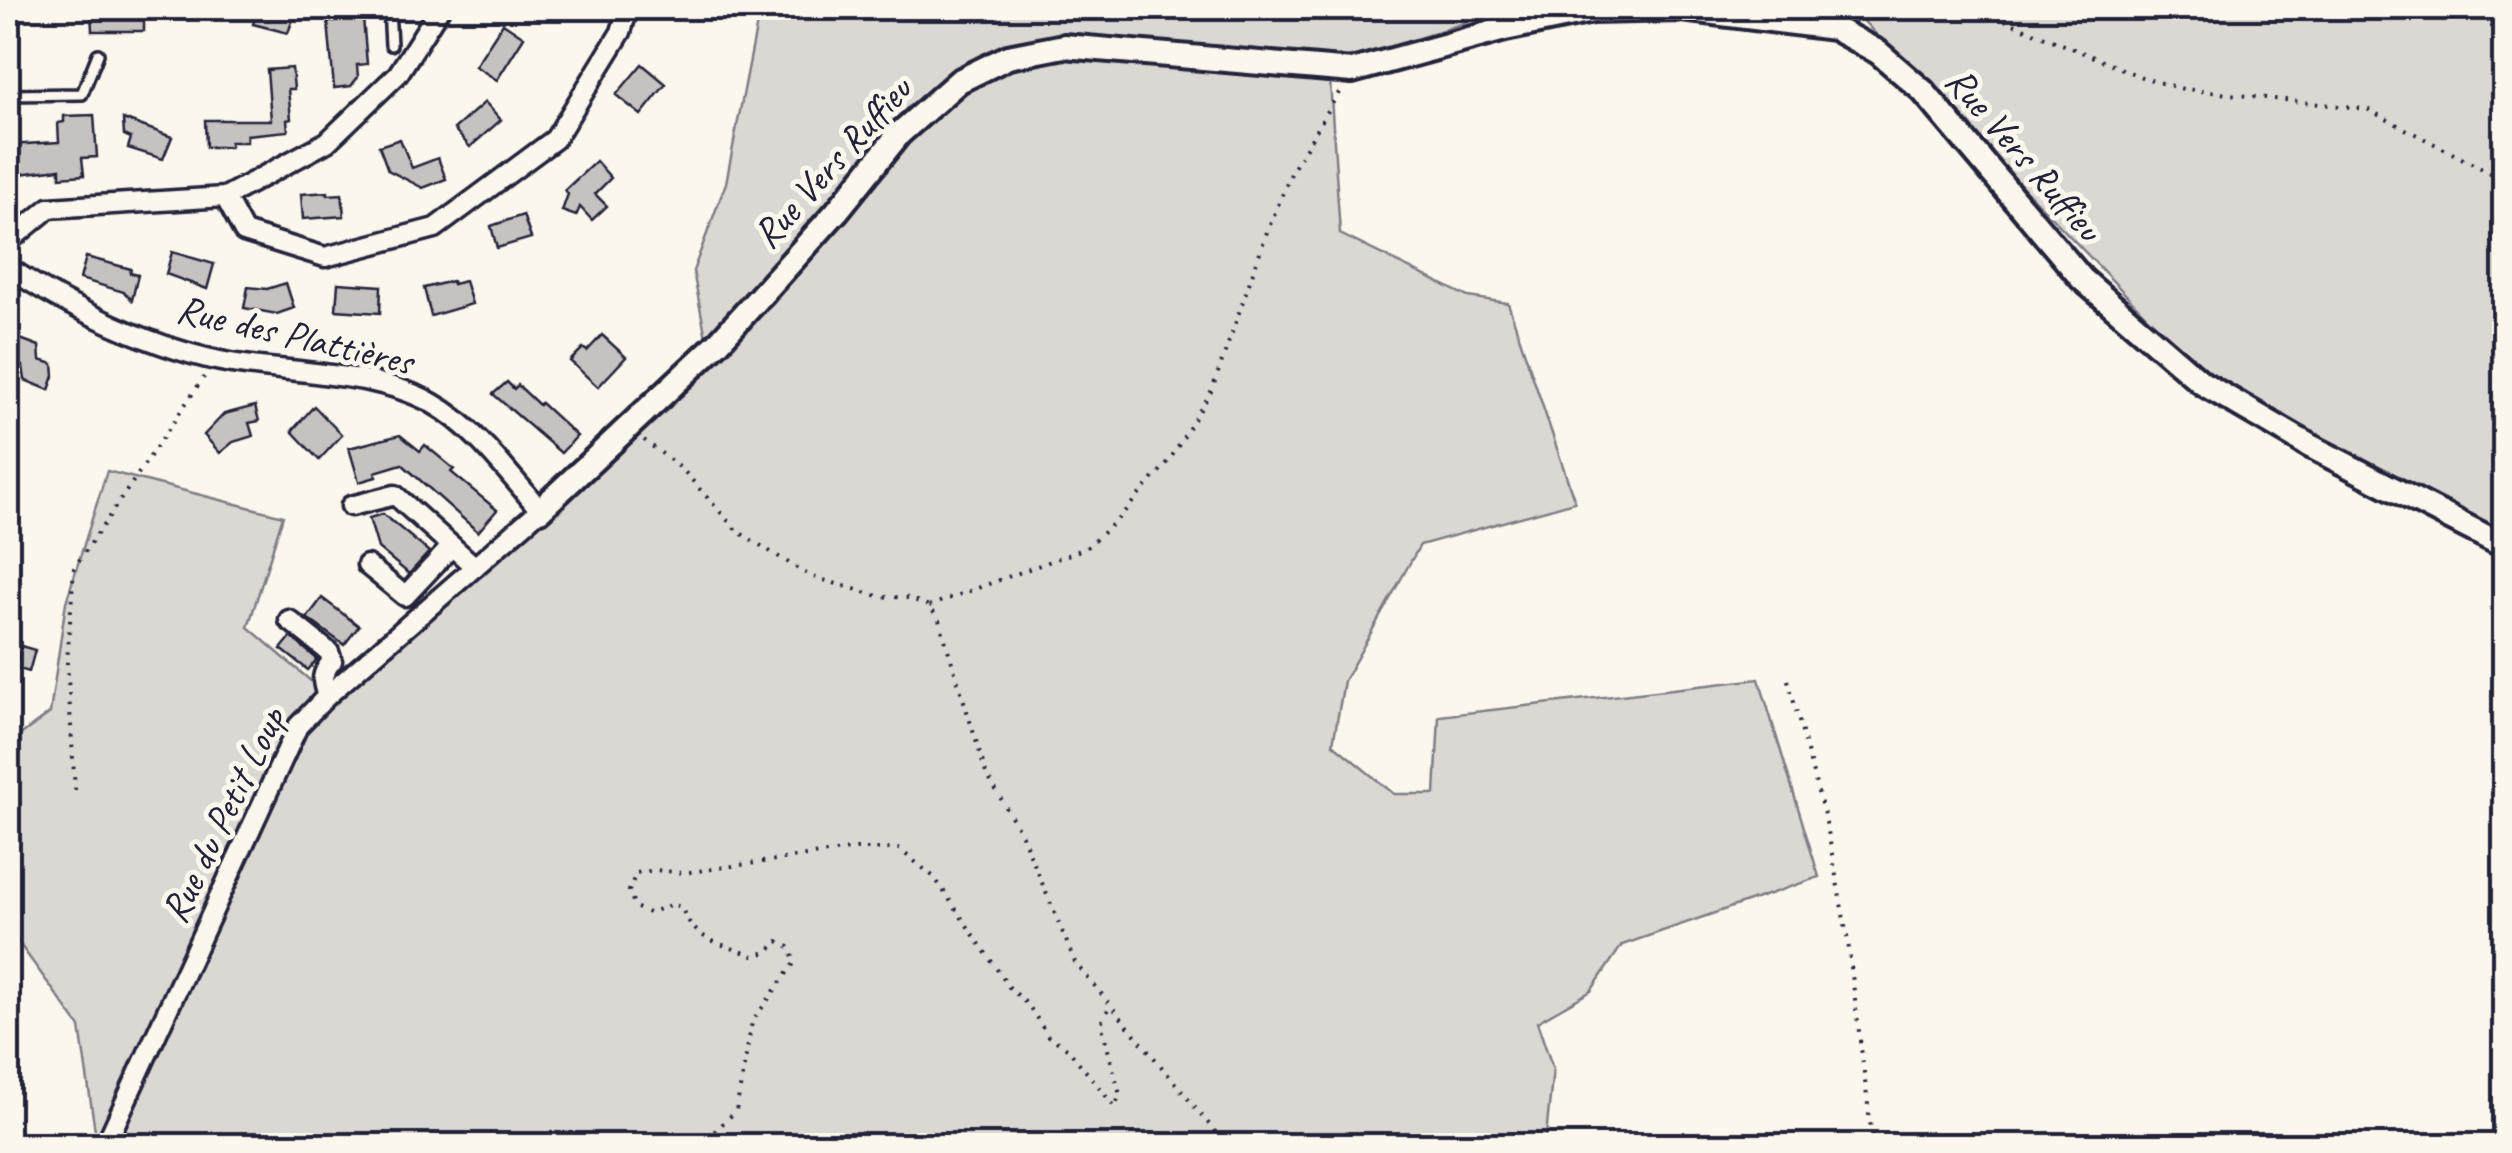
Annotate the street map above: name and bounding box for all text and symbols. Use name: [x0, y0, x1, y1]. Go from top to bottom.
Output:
street label: Rue Vers Ruffieu: [1935, 57, 2115, 253]
street label: Rue Vers Ruffieu: [742, 64, 924, 259]
street label: Rue des Plattières: [172, 284, 421, 387]
street label: Rue du Petit Loup: [149, 697, 297, 931]

